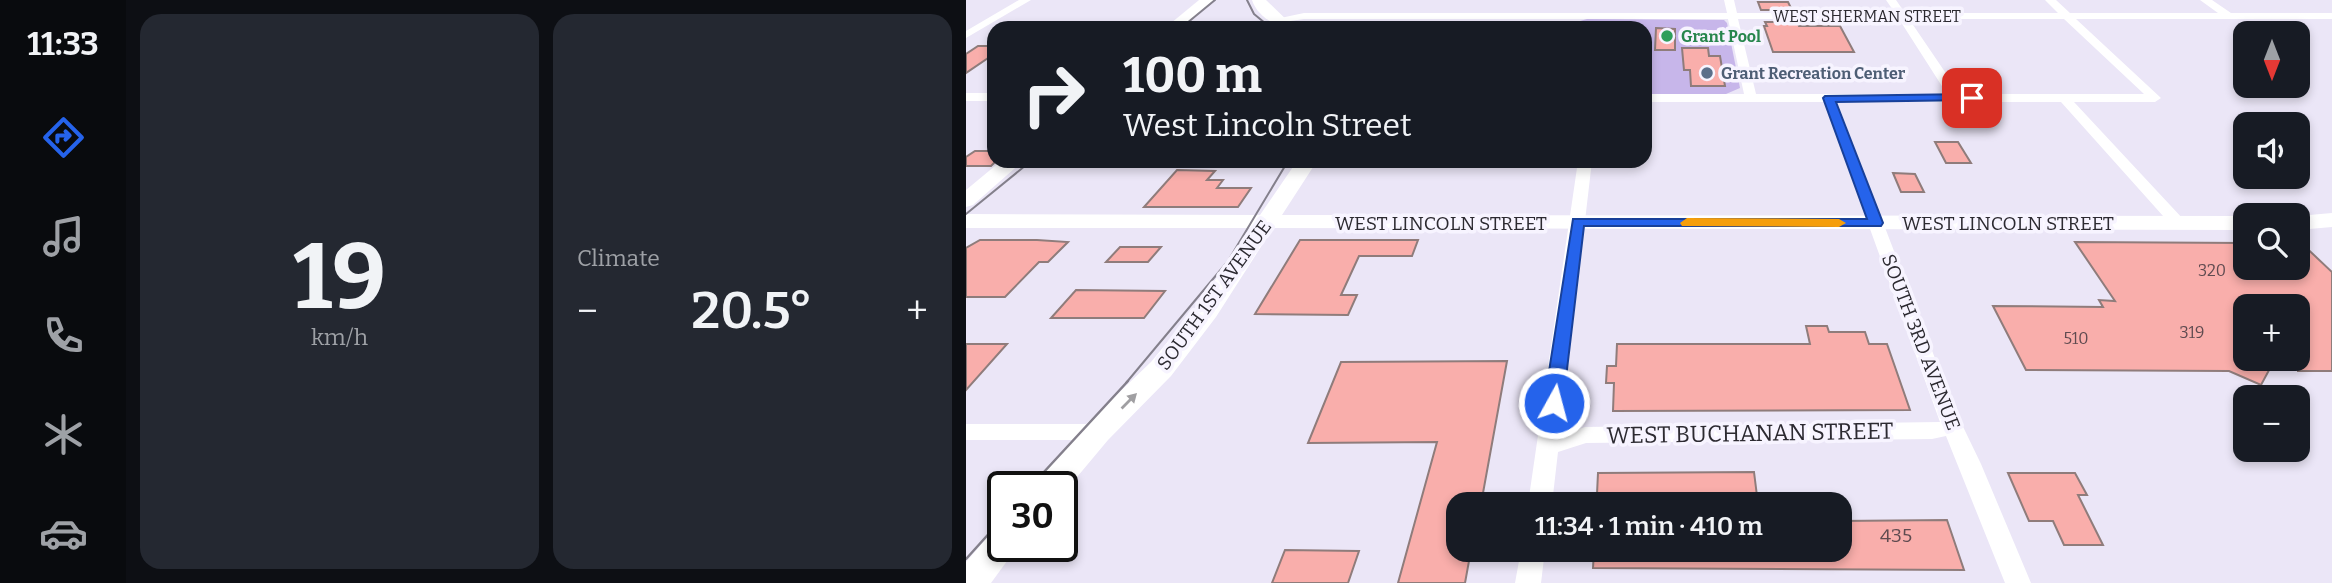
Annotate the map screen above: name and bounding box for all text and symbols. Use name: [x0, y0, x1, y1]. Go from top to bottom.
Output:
street label: WEST SHERMAN STREET: [1773, 7, 1961, 26]
north arrow: [2233, 21, 2310, 98]
map controls: [2233, 21, 2310, 462]
text: 11:33: [27, 25, 99, 63]
place label: Grant Pool: [1681, 27, 1761, 46]
marker: Grant Pool: [1659, 28, 1675, 44]
text: 100 m: [1123, 46, 1262, 105]
icon: right: [1008, 49, 1099, 140]
place label: Grant Recreation Center: [1721, 64, 1906, 83]
marker: Grant Recreation Center: [1699, 65, 1715, 81]
pin: [1942, 68, 2002, 128]
icon: arrive: [1953, 79, 1991, 117]
text: West Lincoln Street: [1123, 106, 1412, 144]
button: sound: [2233, 112, 2310, 189]
icon: directions: [39, 113, 88, 162]
button: search: [2233, 203, 2310, 280]
icon: music: [39, 212, 88, 261]
street label: WEST LINCOLN STREET: [1335, 212, 1547, 235]
street label: WEST LINCOLN STREET: [1902, 212, 2114, 235]
street label: SOUTH 1ST AVENUE: [1152, 216, 1276, 374]
text: 19: [293, 223, 386, 332]
text: Climate: [577, 244, 660, 272]
street label: SOUTH 3RD AVENUE: [1877, 251, 1965, 433]
house number: 320: [2198, 261, 2226, 280]
text: 20.5°: [691, 279, 813, 342]
text: −: [577, 288, 598, 334]
text: +: [906, 288, 928, 334]
button: +: [2233, 294, 2310, 371]
icon: phone: [39, 311, 88, 360]
text: km/h: [311, 323, 368, 351]
house number: 319: [2180, 323, 2205, 342]
house number: 510: [2063, 329, 2089, 348]
position arrow: [1517, 366, 1591, 440]
button: −: [2233, 385, 2310, 462]
one-way arrow: [1120, 393, 1137, 409]
icon: climate: [39, 410, 88, 459]
street label: WEST BUCHANAN STREET: [1606, 417, 1894, 449]
speed limit sign: 30: [987, 471, 1078, 562]
icon: car: [39, 509, 88, 558]
text: 11:34 · 1 min · 410 m: [1535, 511, 1763, 542]
house number: 435: [1880, 524, 1912, 547]

